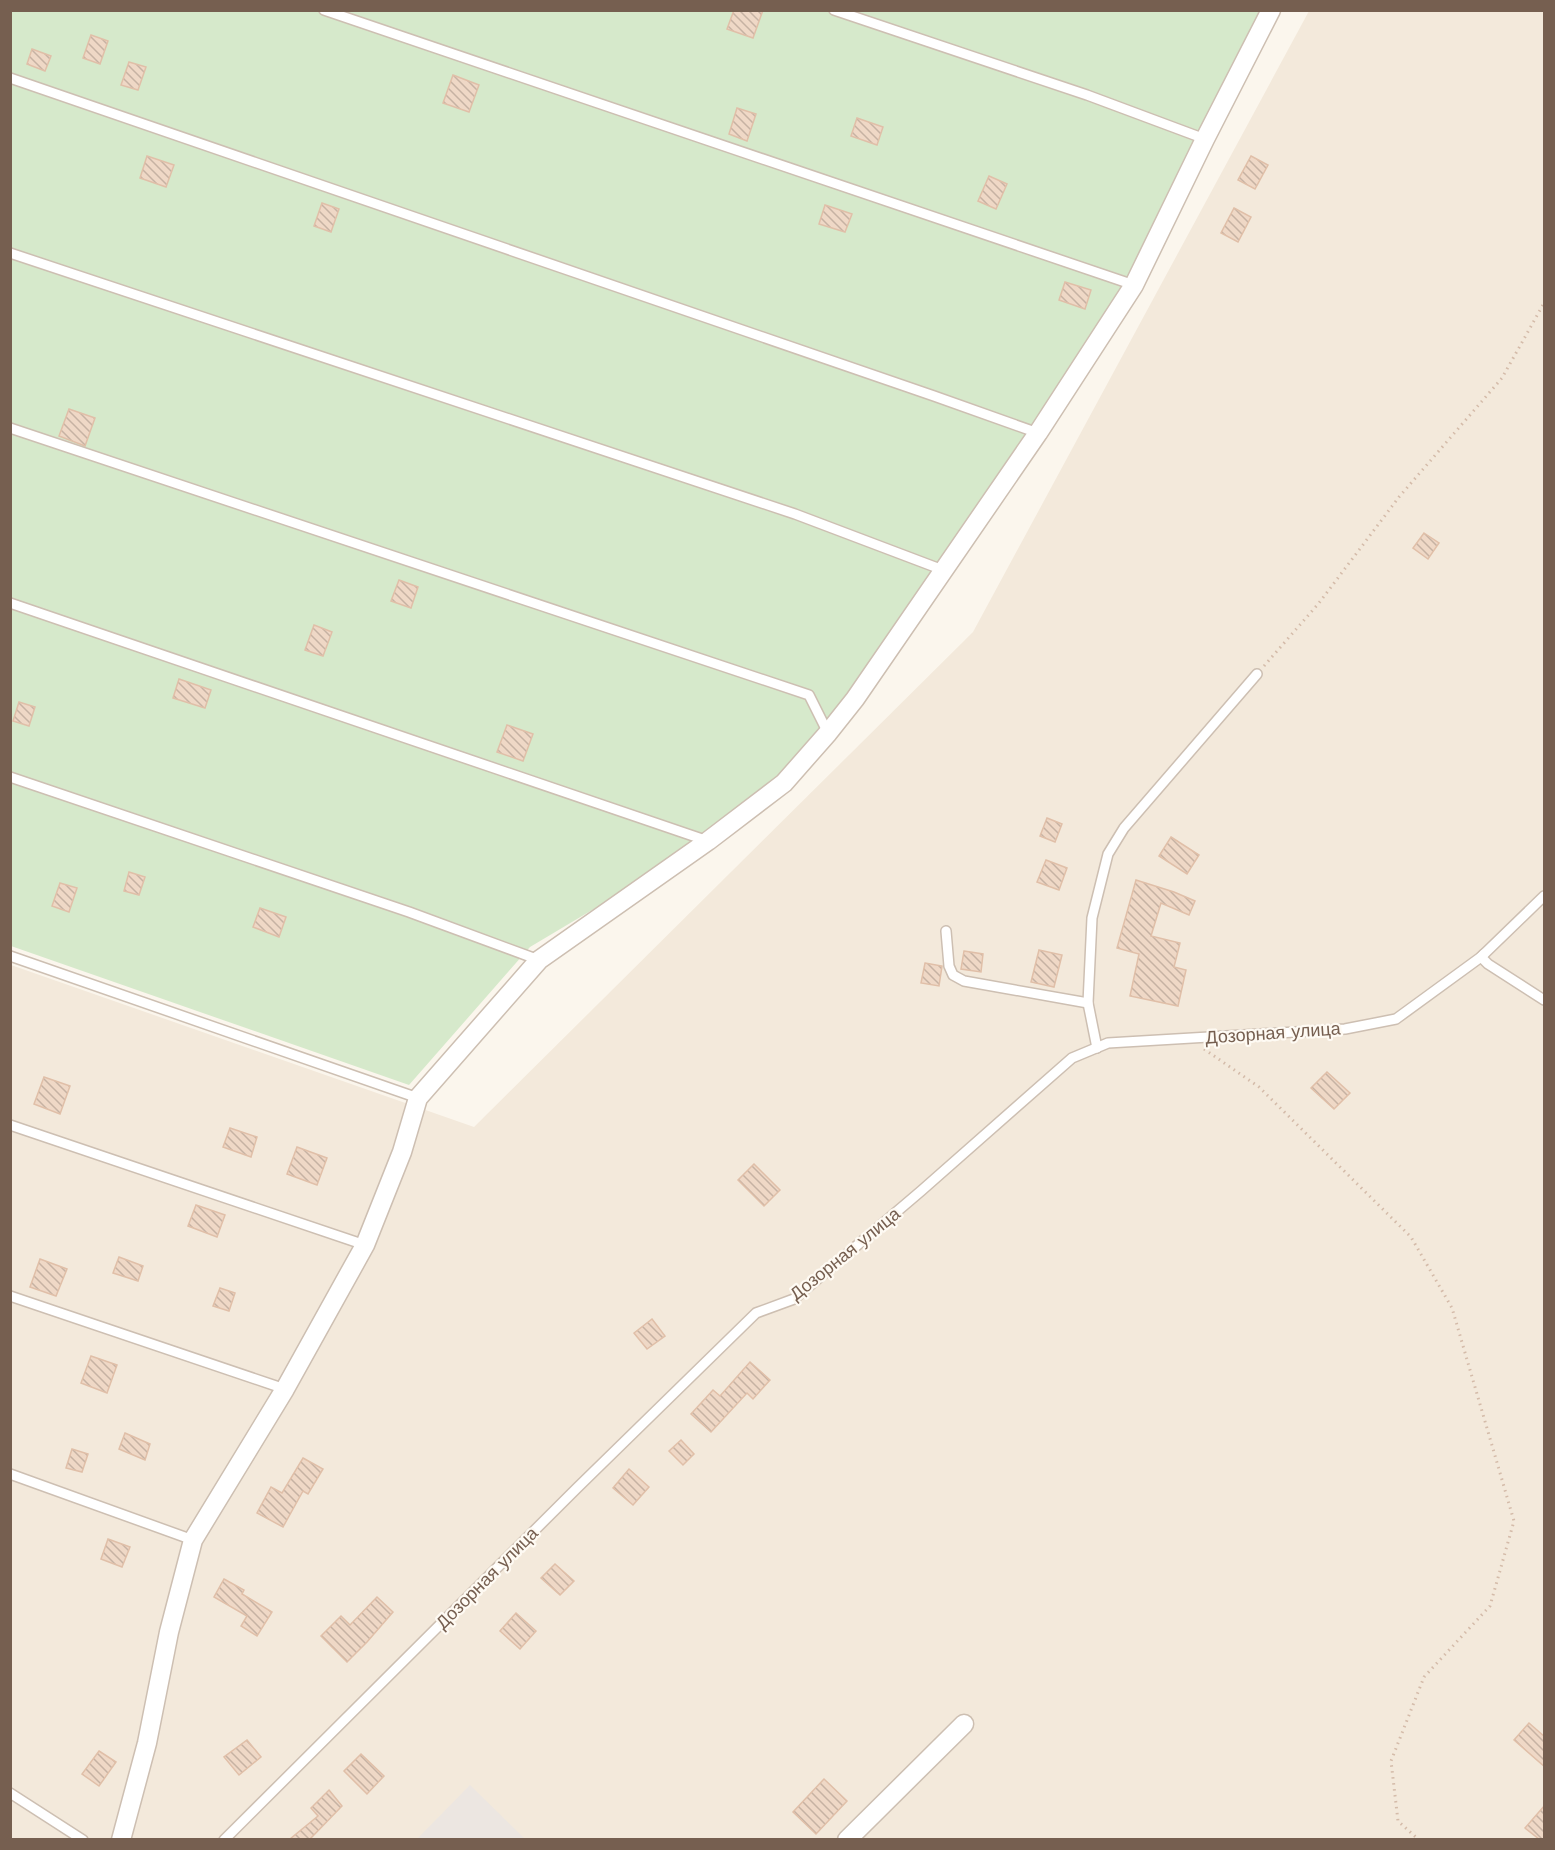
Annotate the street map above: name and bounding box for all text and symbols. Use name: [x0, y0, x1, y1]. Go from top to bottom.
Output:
street label: Дозорная улица: [1205, 1017, 1342, 1048]
street label: Дозорная улица: [785, 1202, 905, 1304]
street label: Дозорная улица: [431, 1522, 543, 1633]

